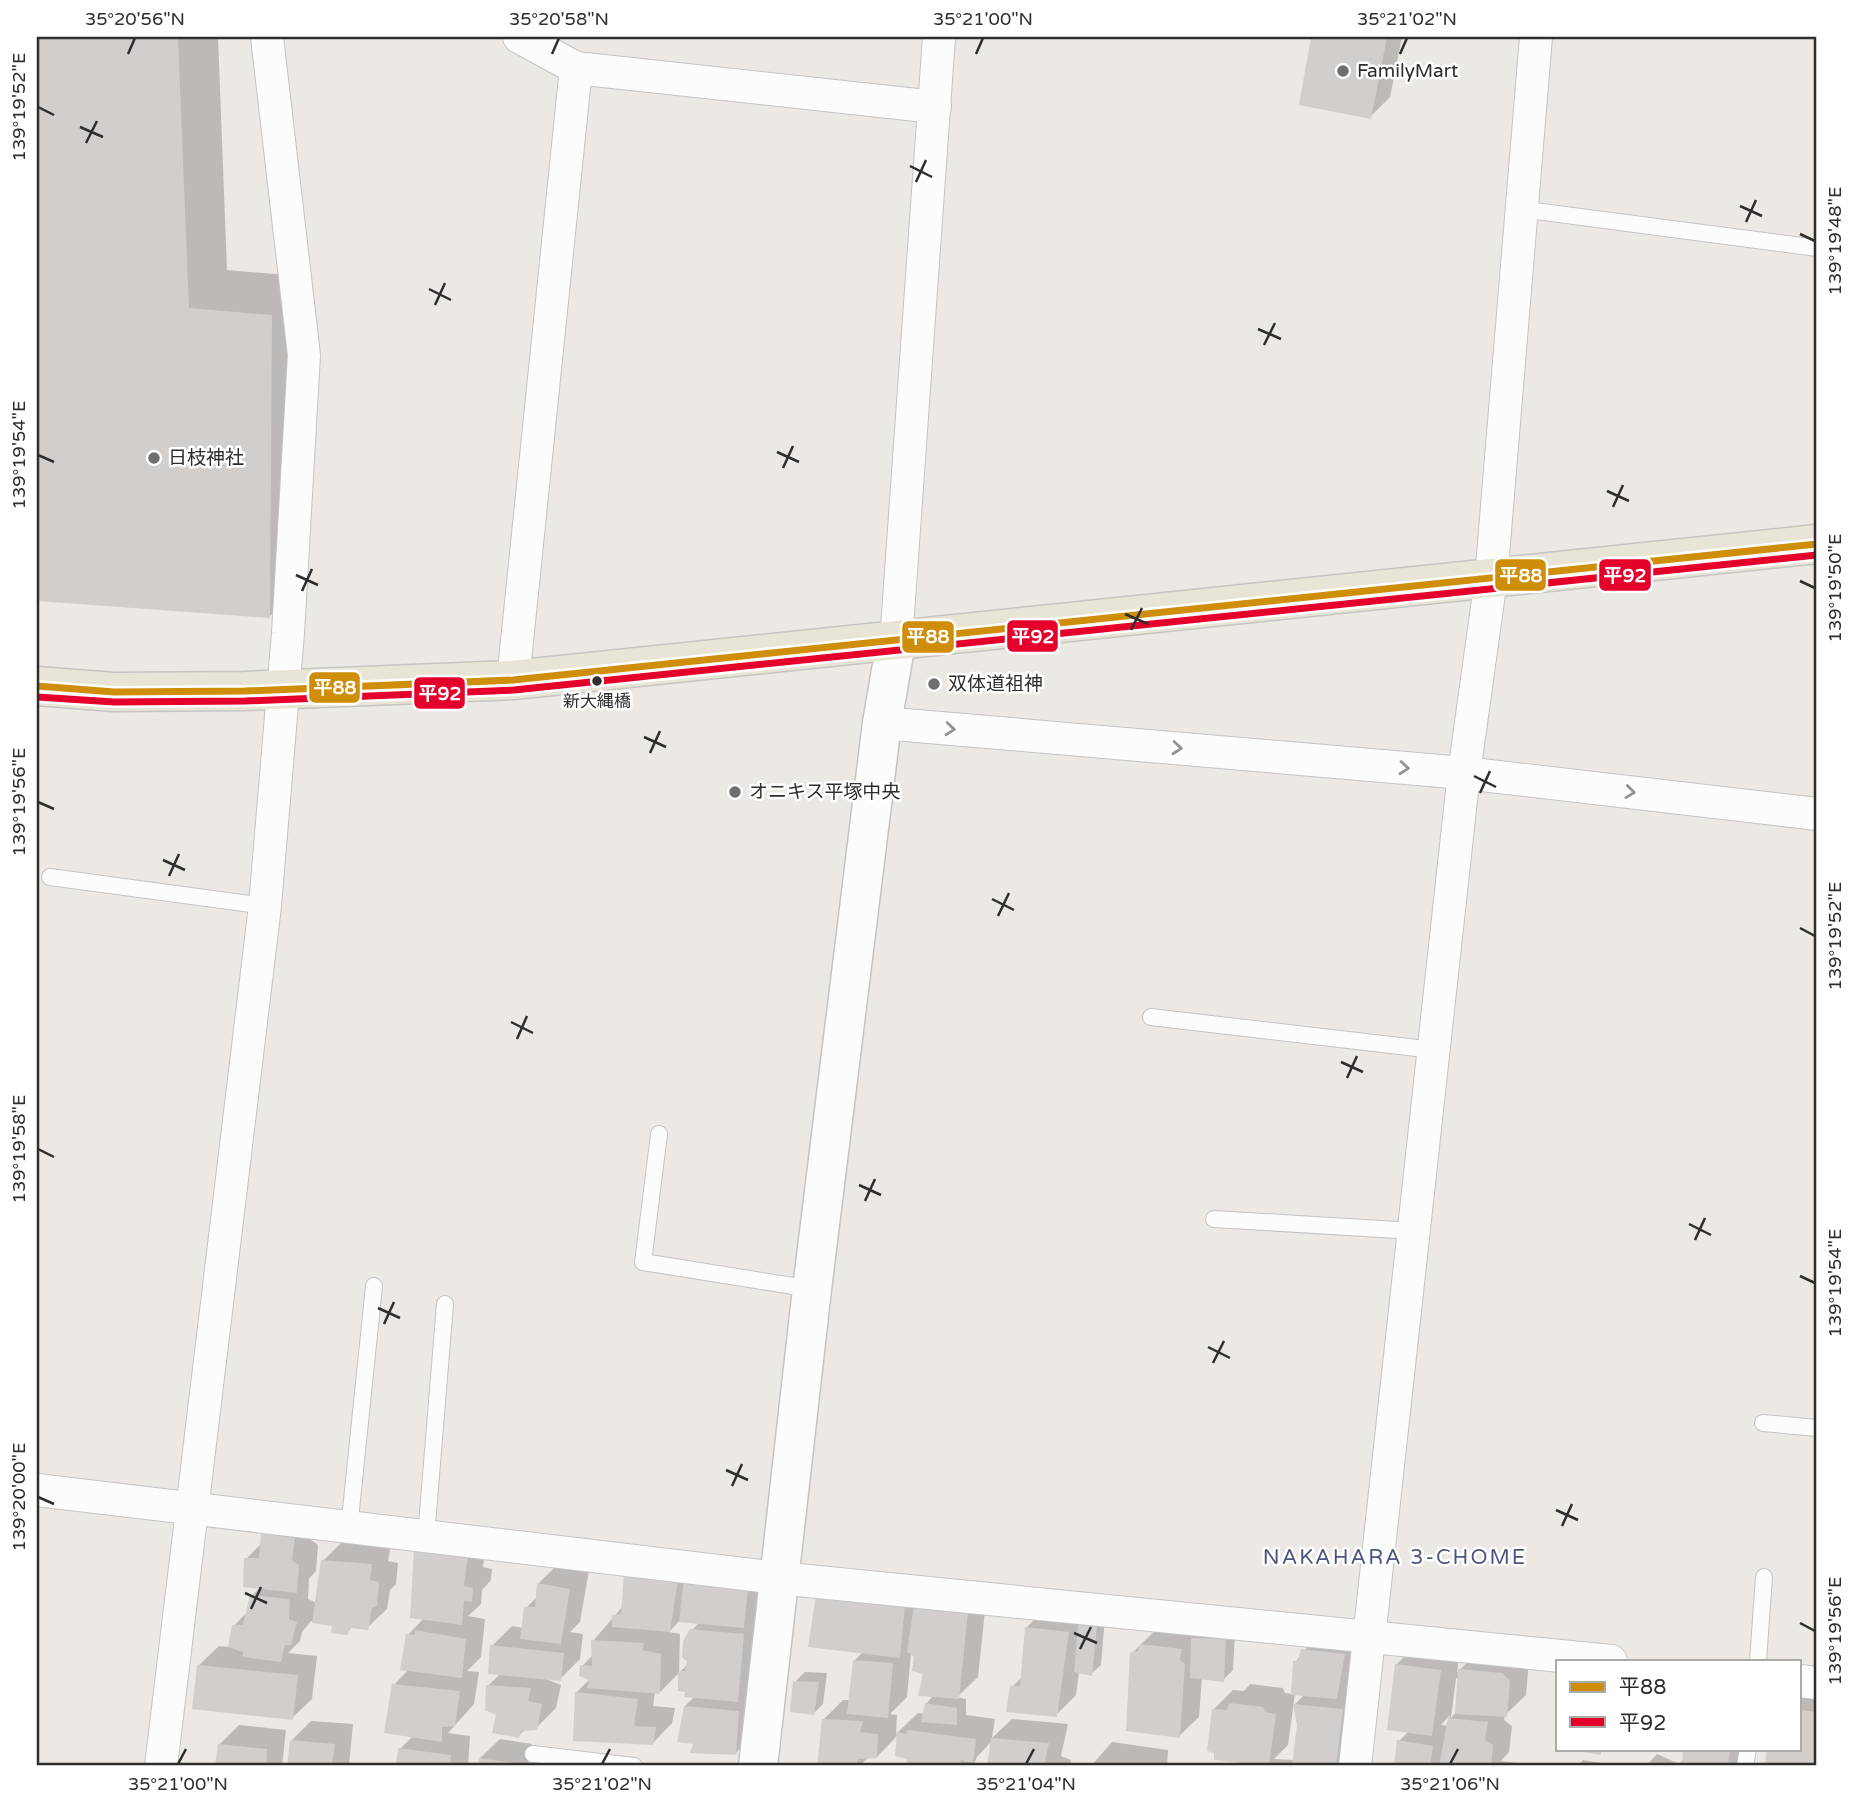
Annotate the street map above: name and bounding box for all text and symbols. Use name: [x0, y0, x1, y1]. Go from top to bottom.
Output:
text: 35°20'56"N: [85, 8, 185, 30]
text: 35°20'58"N: [509, 8, 609, 30]
text: 35°21'00"N: [933, 8, 1033, 30]
text: 35°21'02"N: [1357, 8, 1457, 30]
text: 139°19'52"E: [8, 53, 30, 161]
place label: FamilyMart: [1357, 60, 1458, 82]
marker: FamilyMart: [1335, 63, 1351, 79]
text: 139°19'48"E: [1824, 187, 1846, 295]
text: 139°19'54"E: [8, 401, 30, 509]
place label: 日枝神社: [168, 447, 244, 469]
marker: 日枝神社: [146, 450, 162, 466]
text: 139°19'50"E: [1824, 534, 1846, 642]
line badge: 平88: [1494, 558, 1547, 592]
line badge: 平92: [1598, 558, 1652, 592]
text: 平88: [1500, 565, 1542, 587]
text: 平92: [1604, 565, 1646, 587]
line badge: 平92: [1006, 619, 1059, 653]
line badge: 平88: [901, 620, 955, 654]
text: 平88: [907, 626, 949, 648]
text: 平92: [1012, 626, 1054, 648]
line badge: 平88: [308, 671, 361, 704]
place label: 双体道祖神: [948, 673, 1043, 695]
marker: 新大縄橋: [590, 674, 604, 688]
line badge: 平92: [413, 676, 466, 710]
marker: 双体道祖神: [926, 676, 942, 692]
text: 平88: [314, 677, 356, 699]
text: 平92: [419, 683, 461, 705]
place label: 新大縄橋: [563, 691, 631, 712]
one-way arrow: [945, 721, 956, 736]
one-way arrow: [1172, 740, 1183, 755]
text: 139°19'56"E: [8, 748, 30, 856]
one-way arrow: [1398, 760, 1409, 775]
place label: オニキス平塚中央: [749, 781, 900, 803]
marker: オニキス平塚中央: [727, 784, 743, 800]
one-way arrow: [1624, 785, 1636, 800]
text: 139°19'52"E: [1824, 882, 1846, 990]
text: 139°19'58"E: [8, 1095, 30, 1203]
text: 139°19'54"E: [1824, 1229, 1846, 1337]
text: 139°20'00"E: [8, 1443, 30, 1551]
district label: NAKAHARA 3-CHOME: [1263, 1545, 1527, 1570]
text: 139°19'56"E: [1824, 1577, 1846, 1685]
legend: [1556, 1660, 1801, 1750]
text: 平88: [1619, 1675, 1666, 1700]
text: 平92: [1619, 1711, 1666, 1736]
text: 35°21'00"N: [128, 1773, 228, 1795]
text: 35°21'02"N: [552, 1773, 652, 1795]
text: 35°21'04"N: [976, 1773, 1076, 1795]
text: 35°21'06"N: [1400, 1773, 1500, 1795]

